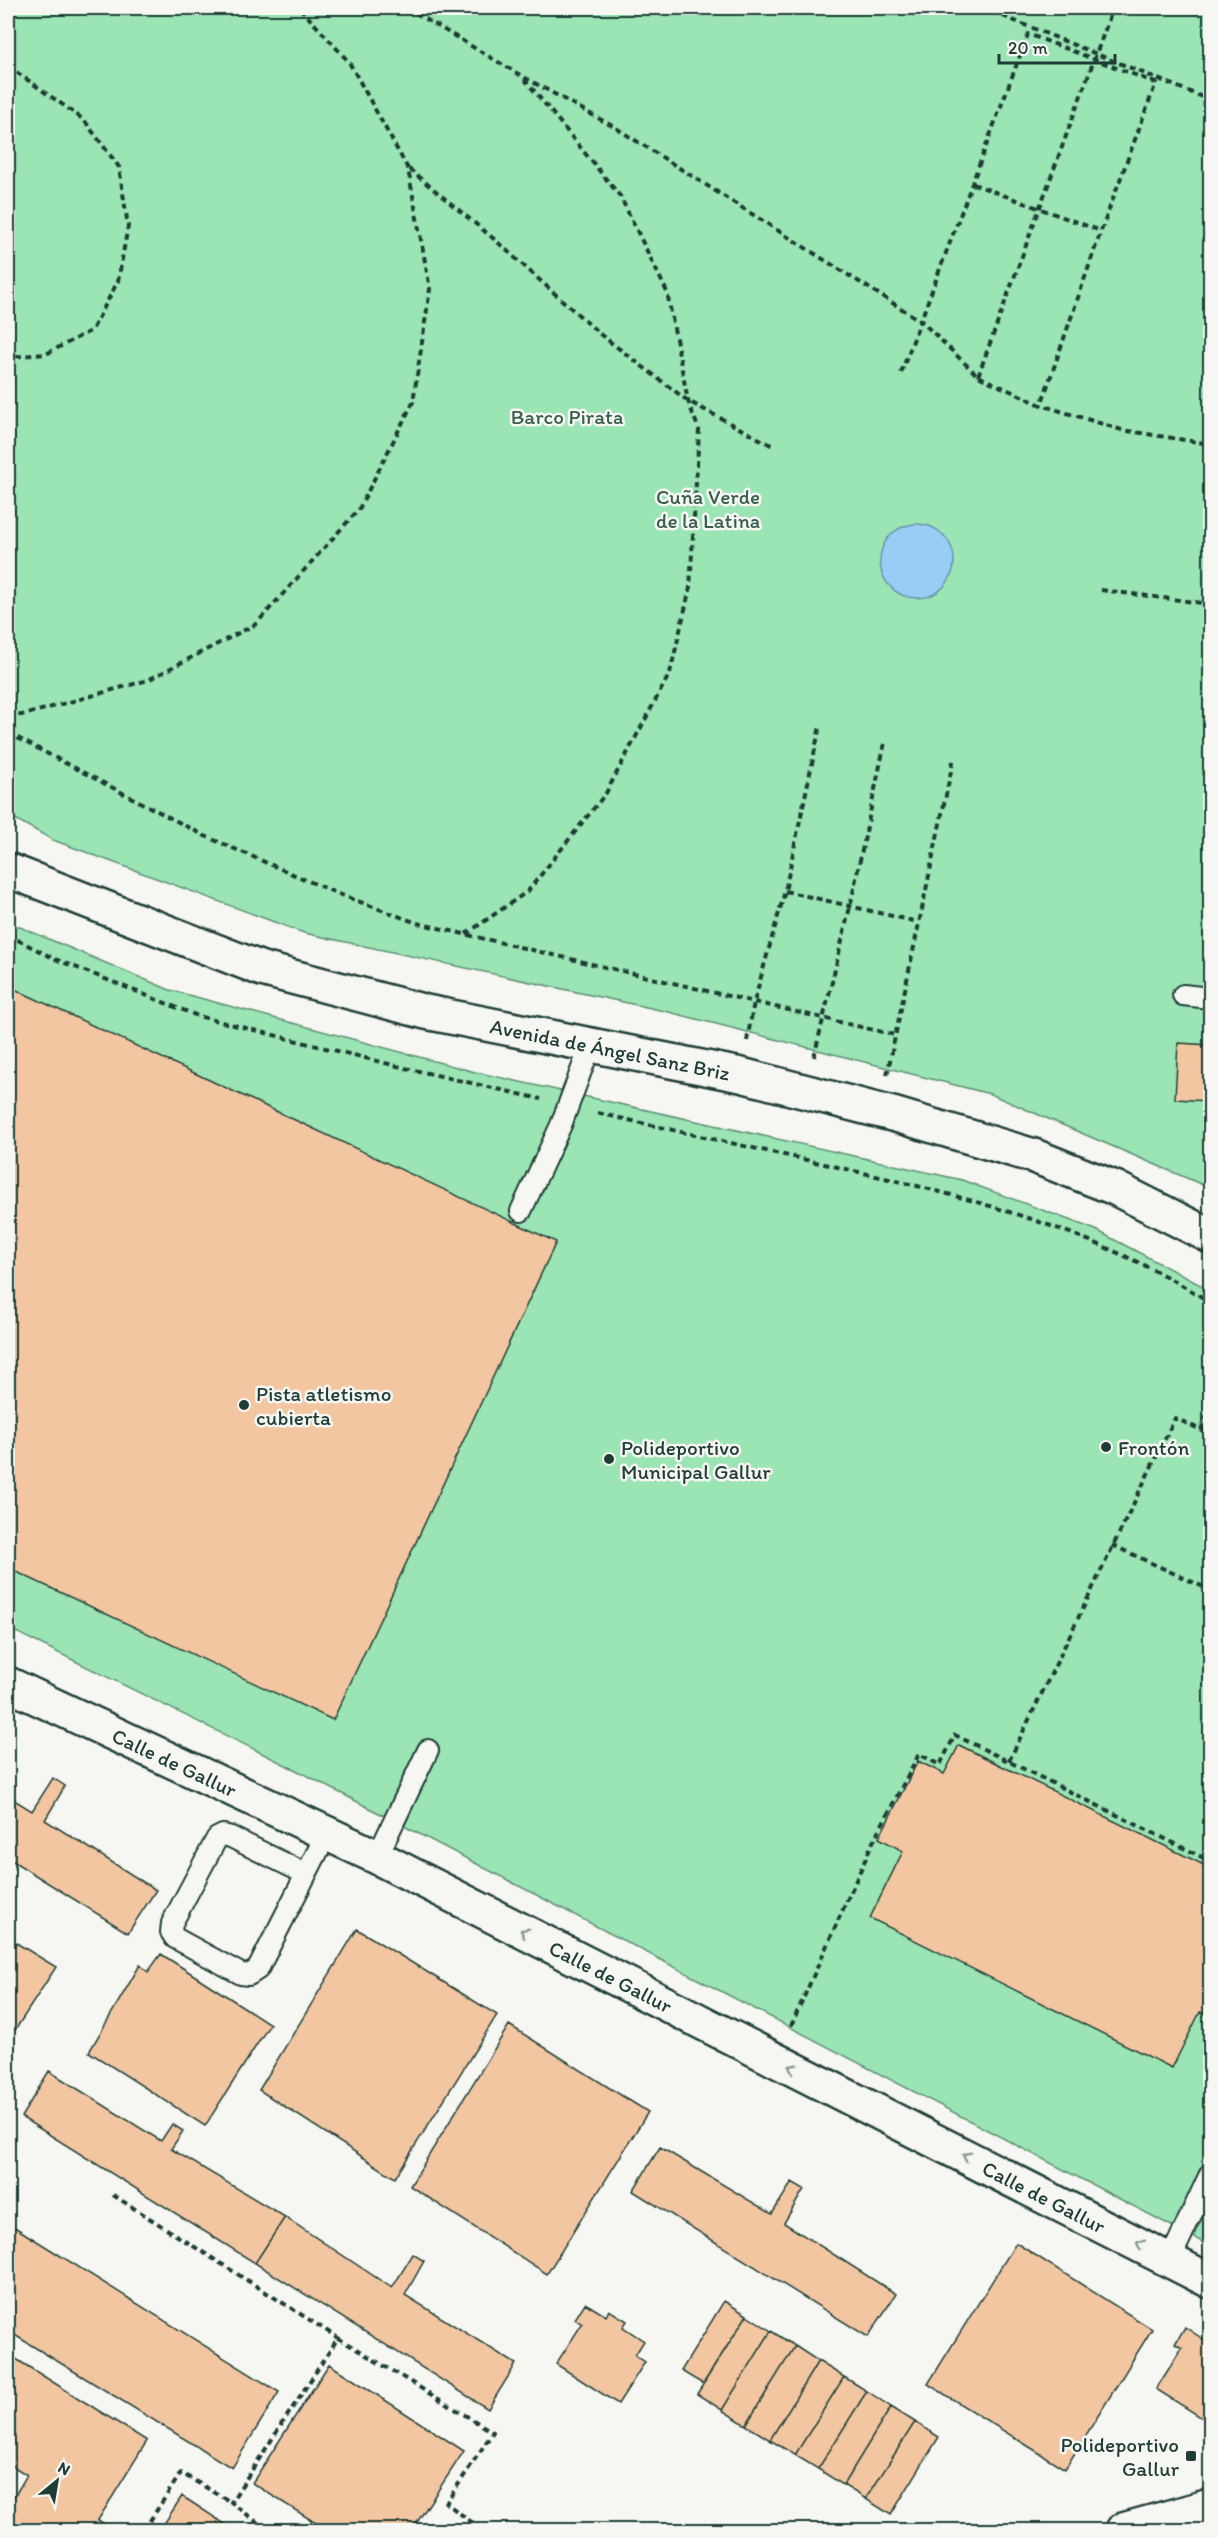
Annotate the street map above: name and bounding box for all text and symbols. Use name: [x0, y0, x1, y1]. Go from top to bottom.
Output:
scale bar: [999, 27, 1114, 65]
text: 20 m: [1008, 37, 1048, 59]
park label: Barco Pirata: [511, 404, 623, 429]
park label: Cuña Verde de la Latina: [656, 484, 760, 533]
street label: Avenida de Ángel Sanz Briz: [488, 1013, 733, 1085]
place label: Pista atletismo cubierta: [256, 1381, 391, 1430]
marker: Pista atletismo cubierta: [237, 1398, 251, 1412]
place label: Polideportivo Municipal Gallur: [621, 1435, 771, 1484]
place label: Frontón: [1118, 1435, 1190, 1460]
marker: Frontón: [1099, 1440, 1113, 1454]
marker: Polideportivo Municipal Gallur: [602, 1452, 616, 1466]
street label: Calle de Gallur: [108, 1722, 241, 1802]
one-way arrow: [520, 1928, 531, 1939]
street label: Calle de Gallur: [545, 1934, 677, 2018]
one-way arrow: [788, 2064, 798, 2075]
one-way arrow: [962, 2152, 972, 2163]
street label: Calle de Gallur: [978, 2155, 1110, 2238]
one-way arrow: [1135, 2240, 1146, 2252]
place label: Polideportivo Gallur: [1060, 2432, 1180, 2481]
marker: Polideportivo Gallur: [1184, 2449, 1198, 2463]
north arrow: [27, 2451, 87, 2511]
text: N: [55, 2458, 74, 2479]

